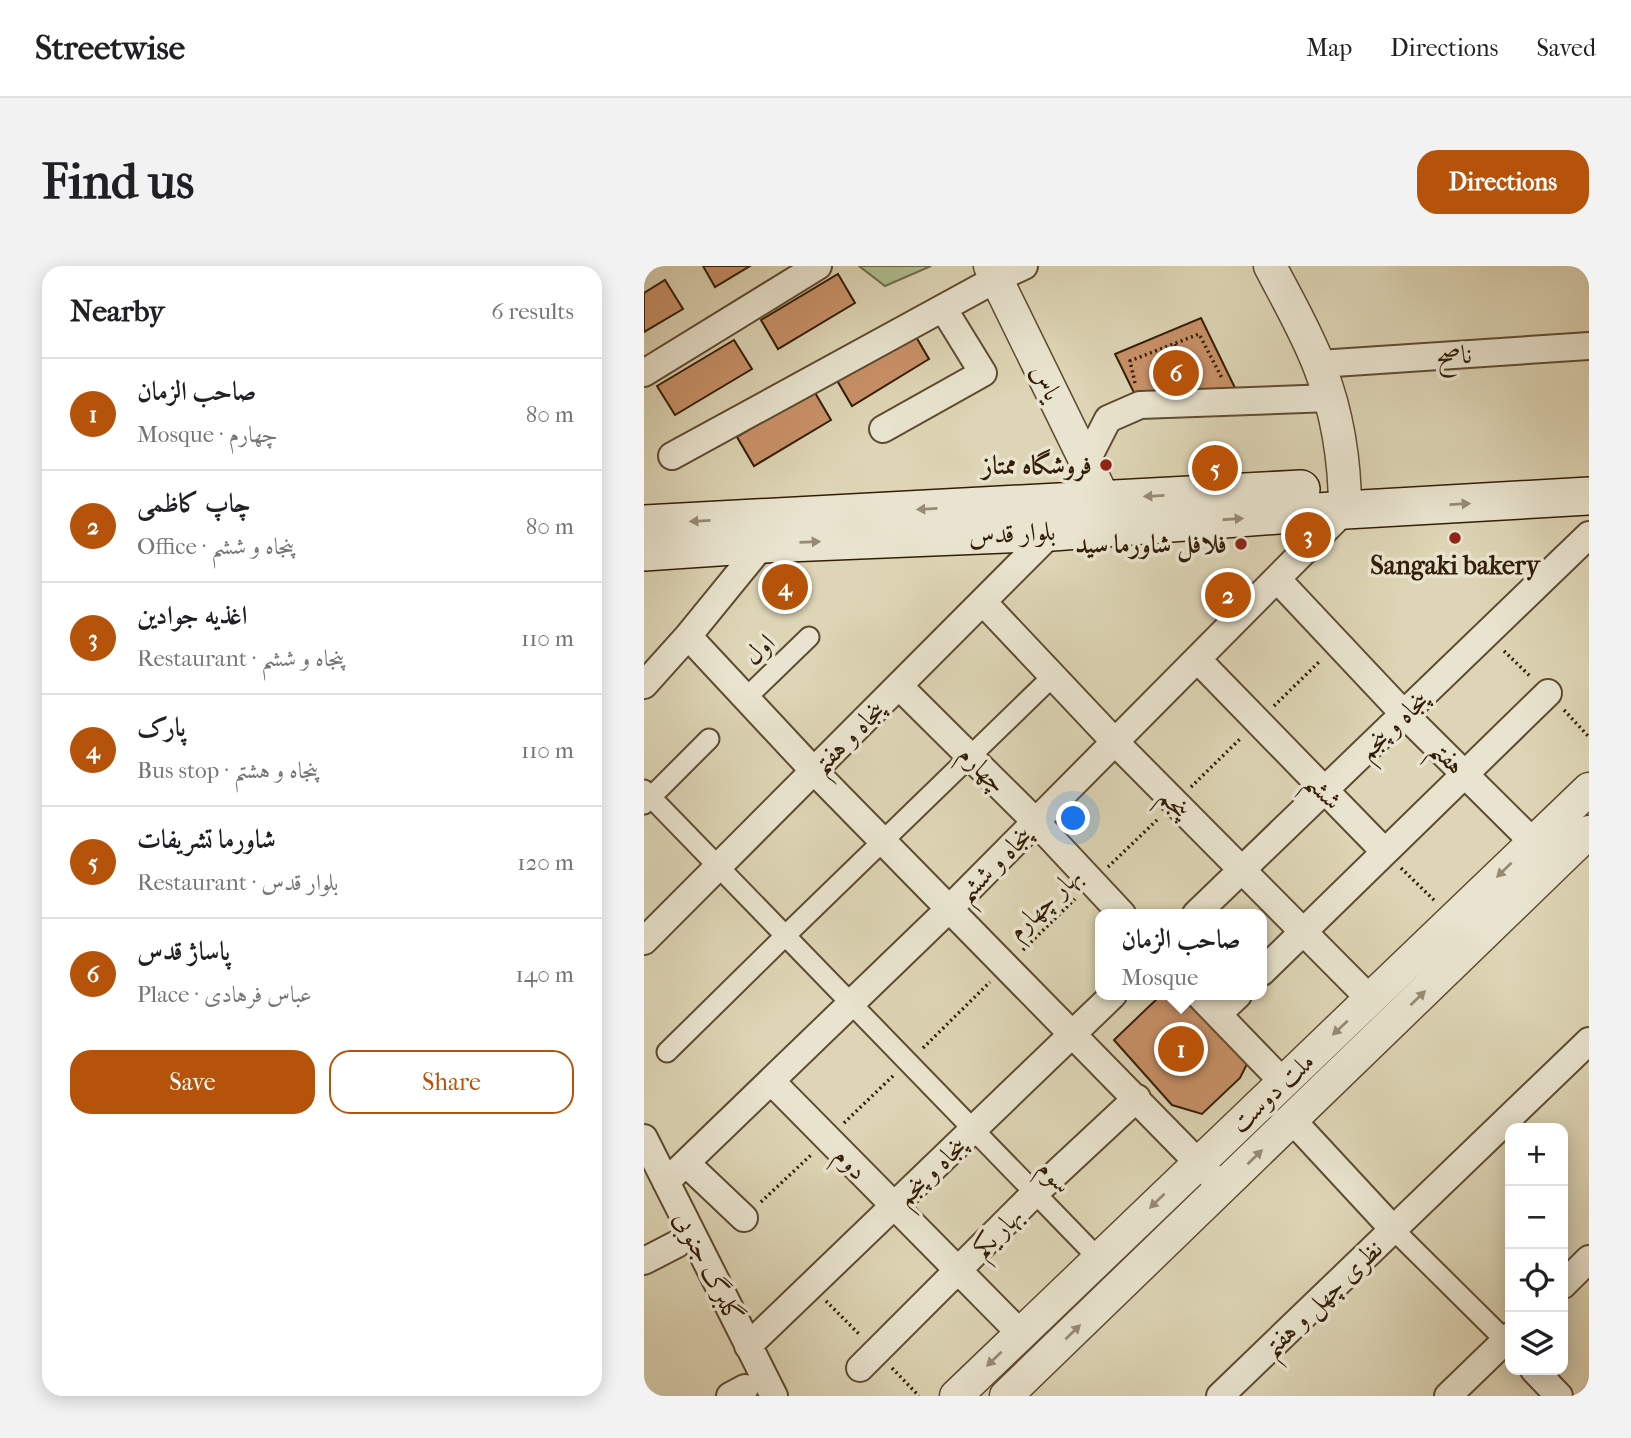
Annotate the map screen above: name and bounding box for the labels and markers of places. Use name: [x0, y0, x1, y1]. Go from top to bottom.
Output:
pin: 6: [1153, 347, 1199, 399]
pin: 5: [1192, 442, 1238, 494]
place label: فروشگاه ممتاز: [979, 448, 1092, 482]
marker: فروشگاه ممتاز: [1098, 457, 1114, 473]
pin: 3: [1285, 509, 1331, 561]
place label: فلافل شاورما سید: [1075, 529, 1227, 563]
marker: Sangaki bakery: [1447, 530, 1463, 546]
marker: فلافل شاورما سید: [1233, 536, 1249, 552]
place label: Sangaki bakery: [1370, 550, 1542, 581]
pin: 4: [762, 561, 808, 613]
pin: 2: [1205, 569, 1251, 621]
pin: 1: [1158, 1023, 1204, 1075]

